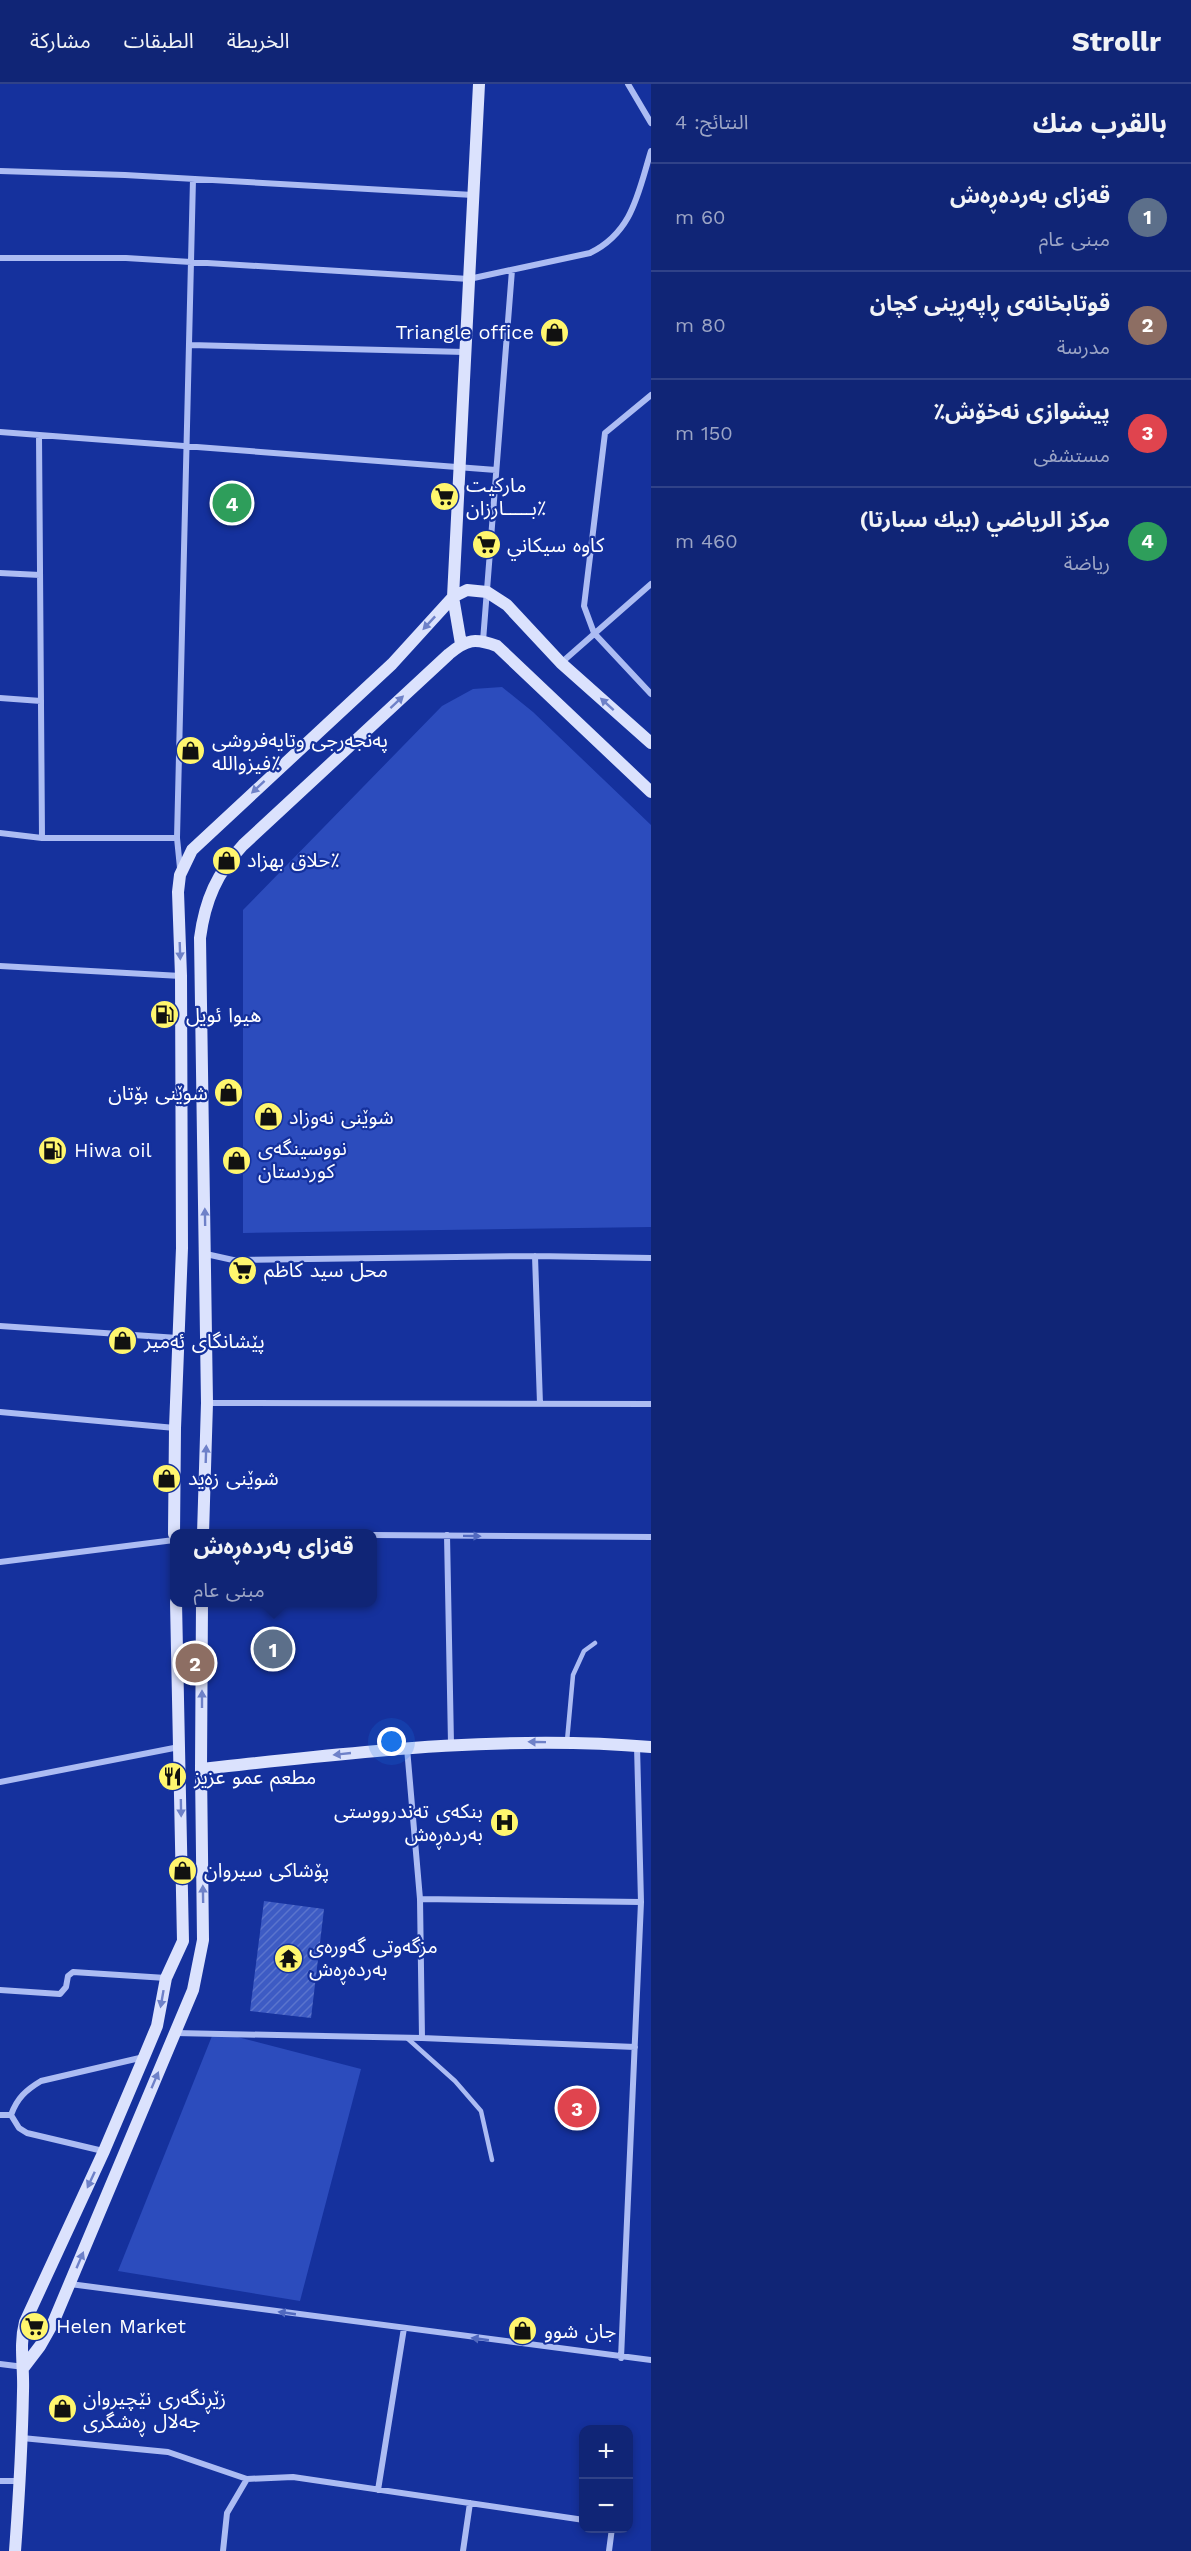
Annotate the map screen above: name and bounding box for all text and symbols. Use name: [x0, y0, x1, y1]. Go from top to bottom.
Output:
text: Strollr: [1072, 25, 1161, 58]
text: مشاركة: [30, 28, 91, 53]
text: الطبقات: [124, 28, 194, 53]
text: الخريطة: [227, 28, 290, 53]
text: بالقرب منك: [1033, 108, 1167, 138]
text: النتائج: 4: [675, 110, 748, 134]
text: قەزای بەردەڕەش: [950, 183, 1110, 208]
text: 60 m: [675, 205, 726, 229]
text: 1: [1143, 205, 1152, 229]
text: مبنى عام: [1039, 227, 1110, 251]
text: قوتابخانەی ڕاپەڕینی کچان: [870, 291, 1110, 316]
text: 80 m: [675, 313, 726, 337]
text: 2: [1142, 313, 1153, 337]
shop icon: Triangle office: [539, 316, 571, 348]
place label: Triangle office: [395, 320, 534, 344]
text: مدرسة: [1057, 335, 1110, 359]
text: پیشوازی نەخۆش٪: [933, 399, 1110, 424]
text: 150 m: [675, 421, 733, 445]
text: 3: [1142, 421, 1153, 445]
text: مستشفى: [1033, 443, 1110, 467]
place label: ماركیت بـــــارزان٪: [466, 473, 546, 520]
pin: 4: [212, 480, 252, 526]
supermarket icon: ماركیت بـــــارزان٪: [429, 481, 461, 513]
text: مركز الرياضي (بيك سبارتا): [860, 507, 1110, 532]
supermarket icon: كاوه سيكاني: [470, 529, 502, 561]
text: 460 m: [675, 529, 738, 553]
text: 4: [1141, 529, 1154, 553]
place label: كاوه سيكاني: [507, 533, 605, 561]
text: رياضة: [1064, 551, 1110, 575]
one-way arrow: [422, 616, 436, 631]
one-way arrow: [390, 696, 404, 710]
one-way arrow: [600, 697, 615, 711]
place label: پەنجەرجی وتایەفروشی فیزواللە٪: [212, 728, 388, 775]
shop icon: پەنجەرجی وتایەفروشی فیزواللە٪: [175, 735, 207, 767]
one-way arrow: [251, 780, 266, 793]
shop icon: حلاق بهزاد٪: [210, 844, 242, 876]
place label: حلاق بهزاد٪: [247, 848, 340, 872]
one-way arrow: [175, 941, 185, 960]
fuel station icon: هيوا ئويل: [149, 999, 181, 1031]
place label: هيوا ئويل: [186, 1003, 261, 1027]
shop icon: شوێنی بۆتان: [213, 1077, 245, 1109]
place label: شوێنی بۆتان: [108, 1081, 208, 1105]
shop icon: شوێنی نەوزاد: [252, 1101, 284, 1133]
place label: شوێنی نەوزاد: [289, 1105, 394, 1129]
fuel station icon: Hiwa oil: [37, 1134, 69, 1166]
place label: نووسینگەی کوردستان: [258, 1136, 347, 1183]
place label: Hiwa oil: [74, 1138, 152, 1162]
shop icon: نووسینگەی کوردستان: [221, 1144, 253, 1176]
one-way arrow: [200, 1208, 210, 1227]
supermarket icon: محل سيد كاظم: [227, 1254, 259, 1286]
place label: محل سيد كاظم: [264, 1258, 388, 1285]
shop icon: پێشانگای ئەمیر: [107, 1325, 139, 1357]
place label: پێشانگای ئەمیر: [143, 1329, 265, 1354]
one-way arrow: [201, 1445, 210, 1464]
shop icon: شوێنی زەید: [151, 1462, 183, 1494]
place label: شوێنی زەید: [188, 1466, 279, 1490]
popup: [170, 1529, 377, 1607]
one-way arrow: [463, 1531, 482, 1540]
text: قەزای بەردەڕەش: [193, 1534, 354, 1559]
text: مبنى عام: [193, 1578, 265, 1602]
pin: 1: [254, 1626, 292, 1672]
pin: 2: [176, 1640, 214, 1686]
one-way arrow: [197, 1690, 206, 1709]
your location: [377, 1727, 406, 1756]
one-way arrow: [527, 1737, 546, 1747]
one-way arrow: [333, 1749, 352, 1759]
restaurant icon: مطعم عمو عزيز: [157, 1761, 189, 1793]
place label: مطعم عمو عزيز: [193, 1765, 316, 1792]
one-way arrow: [177, 1798, 186, 1817]
place label: بنکەی تەندرووستی بەردەڕەش: [334, 1799, 483, 1851]
hospital icon: بنکەی تەندرووستی بەردەڕەش: [488, 1807, 520, 1839]
shop icon: پۆشاکی سیروان: [167, 1854, 199, 1886]
place label: پۆشاکی سیروان: [204, 1858, 329, 1883]
one-way arrow: [198, 1885, 208, 1904]
place label: مزگەوتی گەورەی بەردەڕەش: [309, 1934, 438, 1986]
temple icon: مزگەوتی گەورەی بەردەڕەش: [272, 1942, 304, 1974]
one-way arrow: [157, 1989, 166, 2008]
one-way arrow: [150, 2071, 160, 2089]
pin: 3: [558, 2086, 596, 2130]
one-way arrow: [86, 2171, 95, 2188]
one-way arrow: [75, 2251, 85, 2269]
one-way arrow: [277, 2308, 296, 2317]
supermarket icon: Helen Market: [19, 2310, 51, 2342]
place label: Helen Market: [56, 2314, 187, 2338]
shop icon: جان شوو: [507, 2315, 539, 2347]
place label: جان شوو: [544, 2319, 616, 2343]
one-way arrow: [471, 2334, 490, 2343]
place label: زێڕنگەری نێچیروان جەلال ڕەشگری: [83, 2386, 226, 2438]
shop icon: زێڕنگەری نێچیروان جەلال ڕەشگری: [46, 2393, 78, 2425]
map controls: [579, 2425, 633, 2533]
button: +: [579, 2425, 633, 2479]
button: −: [579, 2479, 633, 2533]

